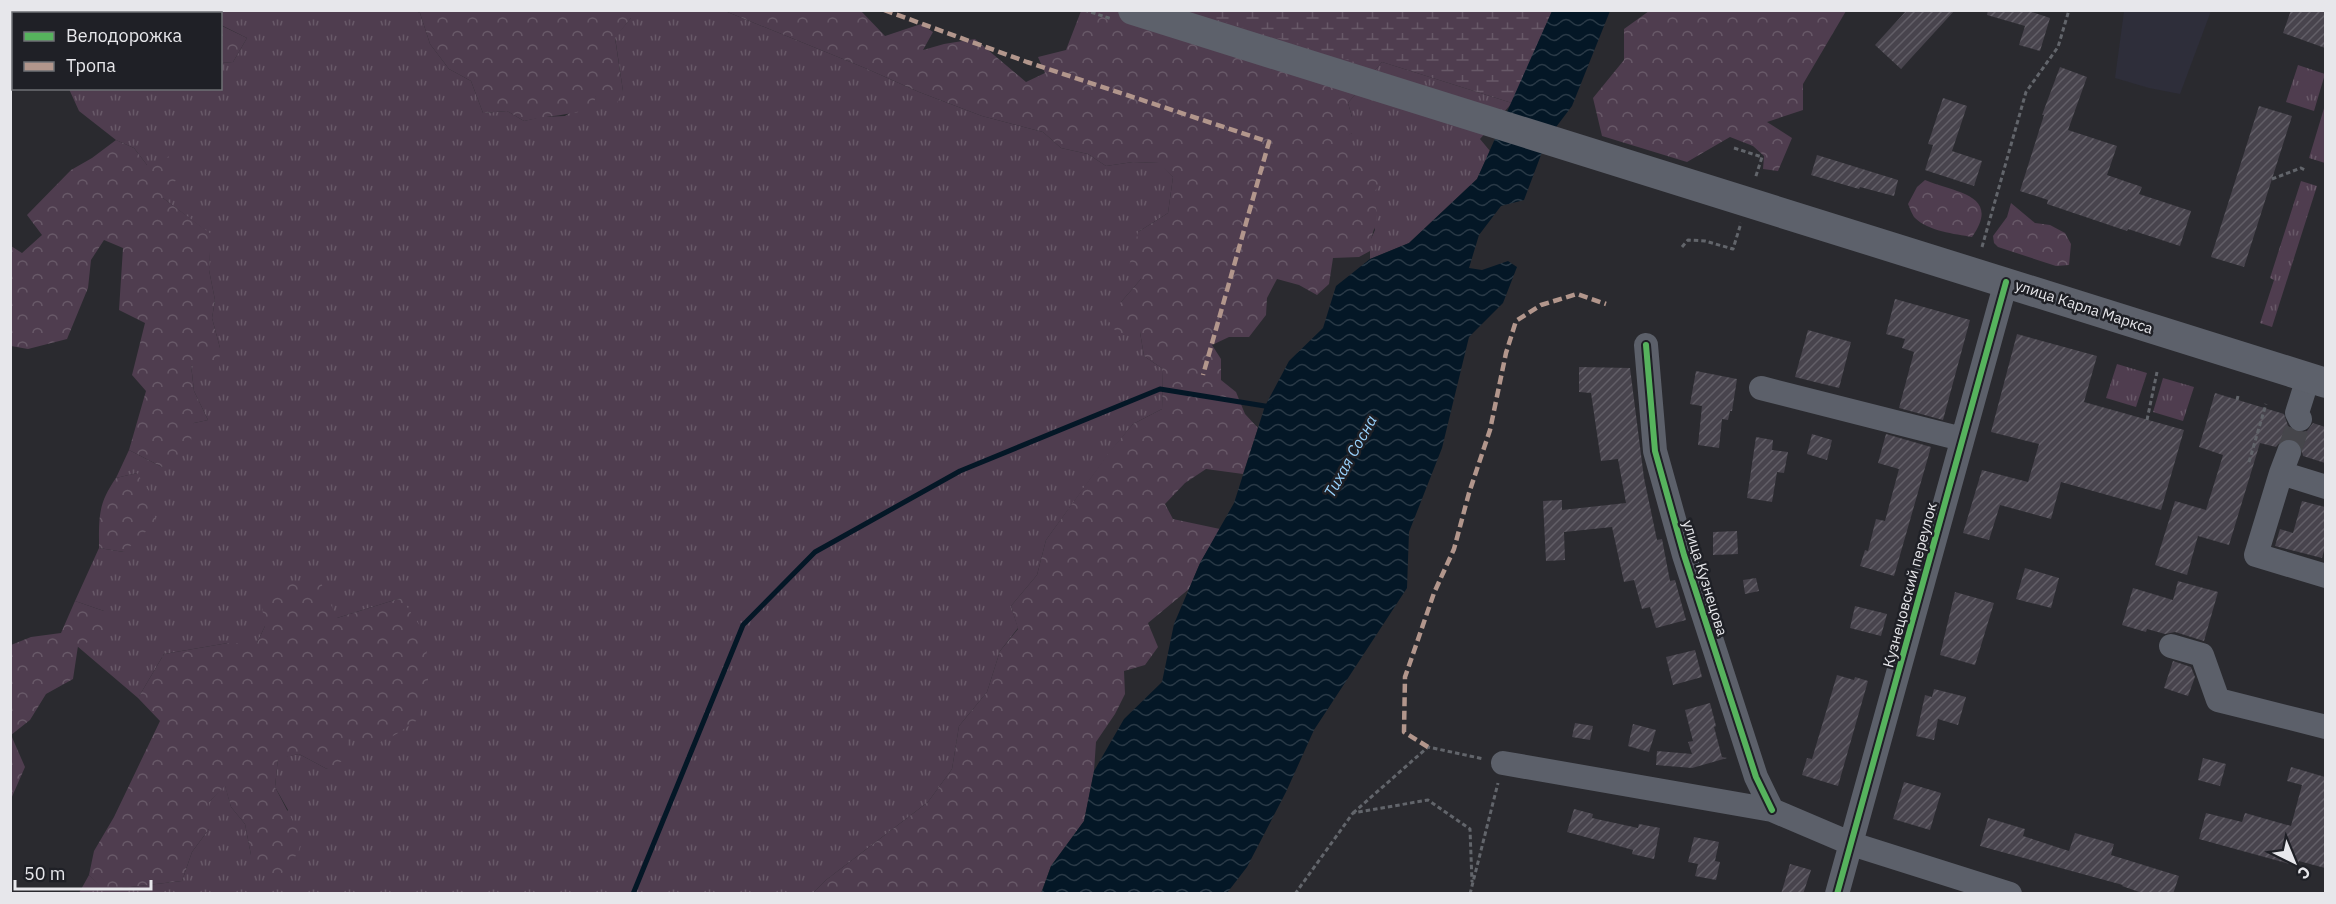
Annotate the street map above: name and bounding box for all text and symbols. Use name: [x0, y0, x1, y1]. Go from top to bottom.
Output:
legend: [12, 12, 222, 90]
text: Велодорожка: [66, 24, 182, 47]
text: Тропа: [66, 54, 116, 77]
street label: улица Карла Маркса: [2013, 275, 2156, 338]
water label: Тихая Сосна: [1319, 411, 1381, 501]
street label: Кузнецовский переулок: [1878, 500, 1941, 670]
street label: улица Кузнецова: [1679, 518, 1732, 638]
north arrow: [2264, 832, 2324, 892]
scale bar: [15, 853, 152, 891]
text: 50 m: [24, 862, 66, 885]
text: С: [2294, 862, 2315, 884]

